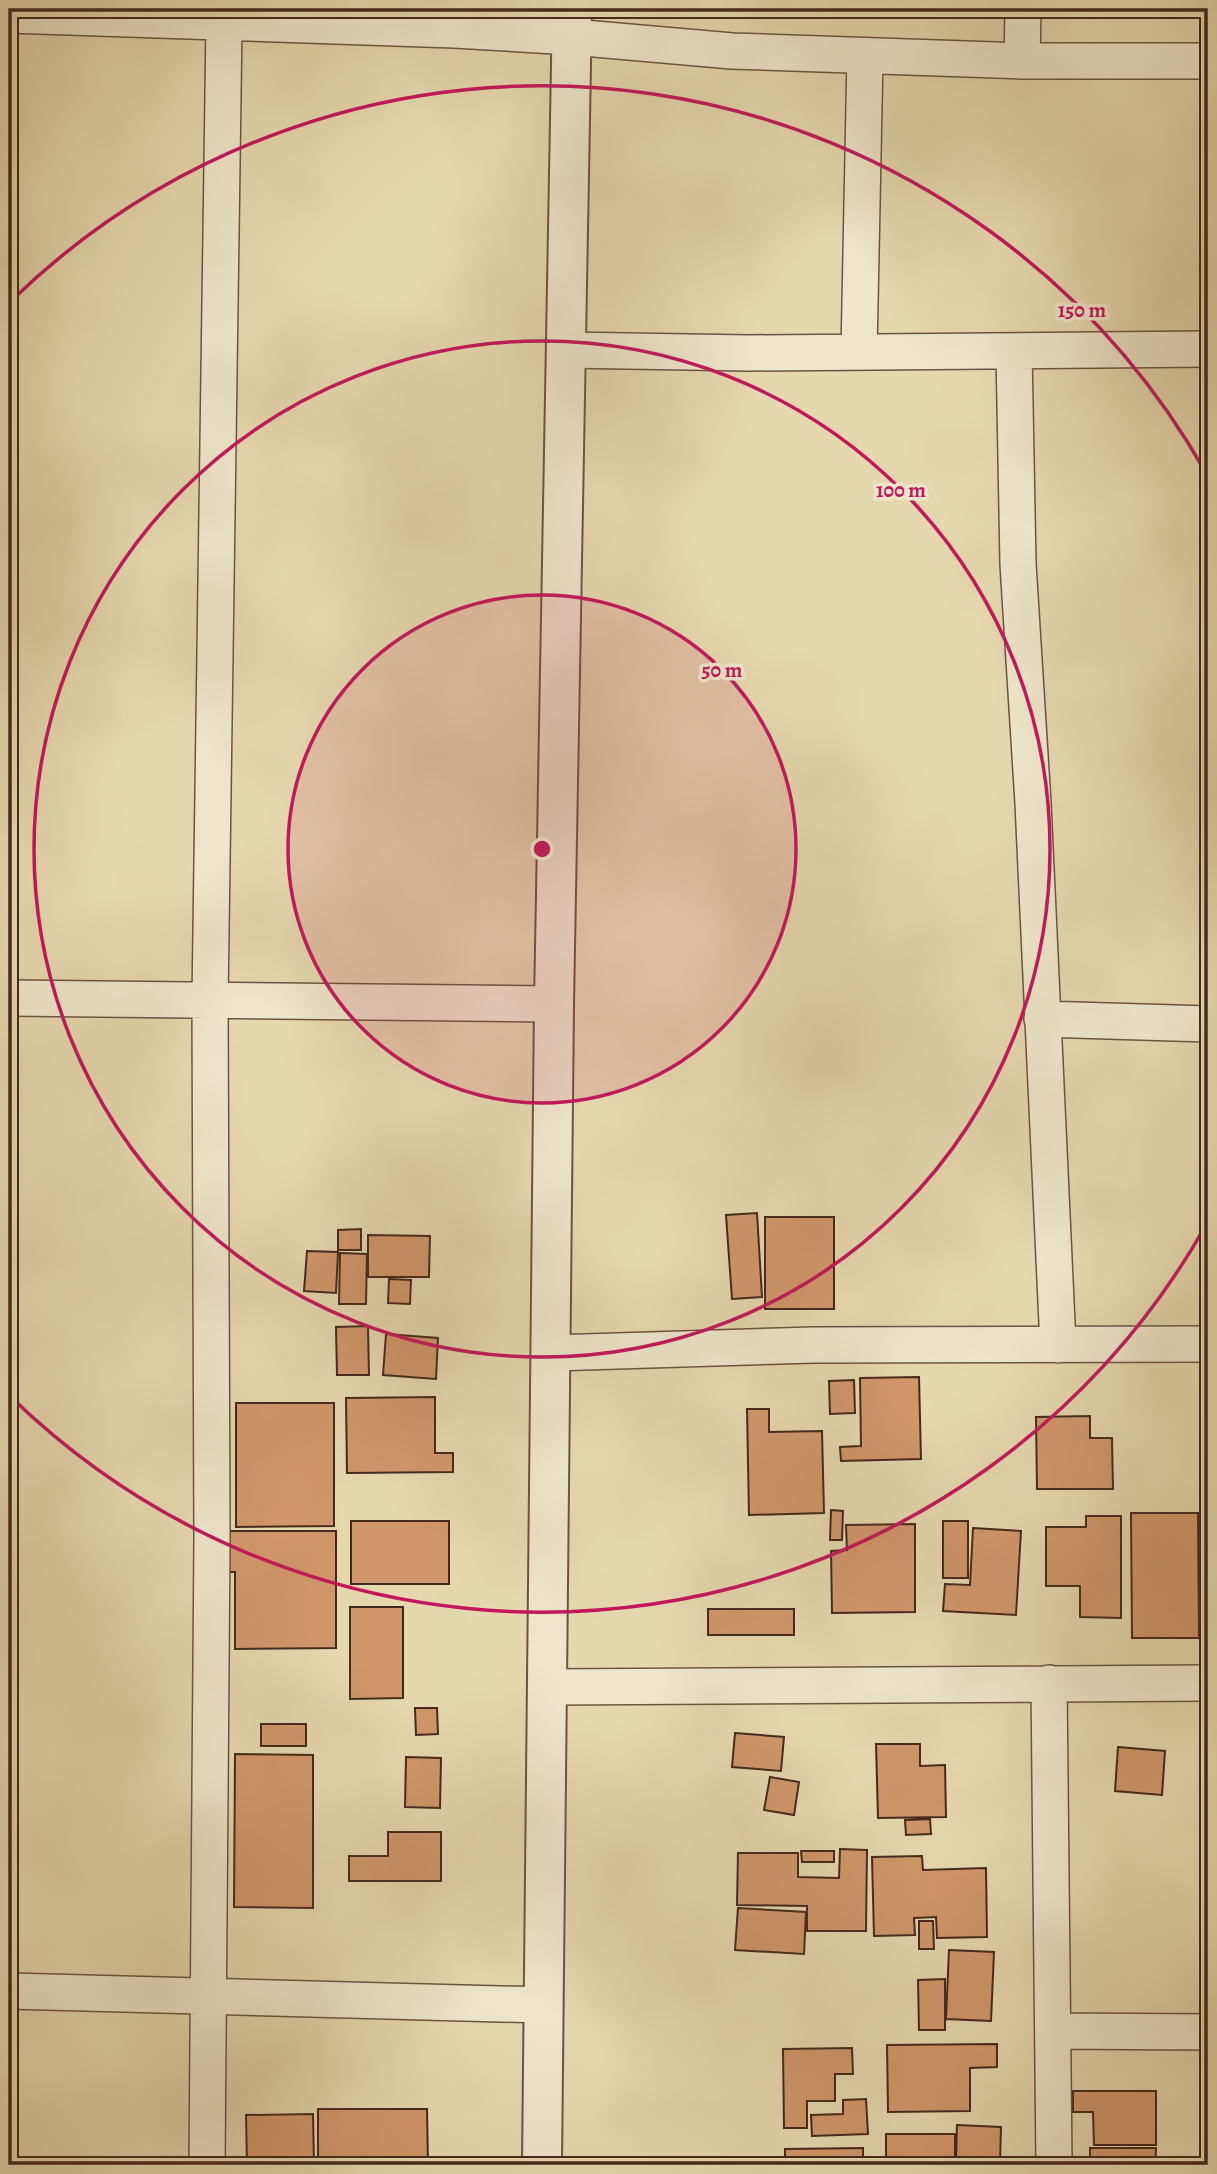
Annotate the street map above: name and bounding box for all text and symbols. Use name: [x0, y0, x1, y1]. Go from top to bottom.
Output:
text: 150 m: [1058, 296, 1107, 324]
text: 100 m: [876, 476, 926, 504]
text: 50 m: [702, 656, 743, 684]
centre of rings: [530, 837, 554, 861]

